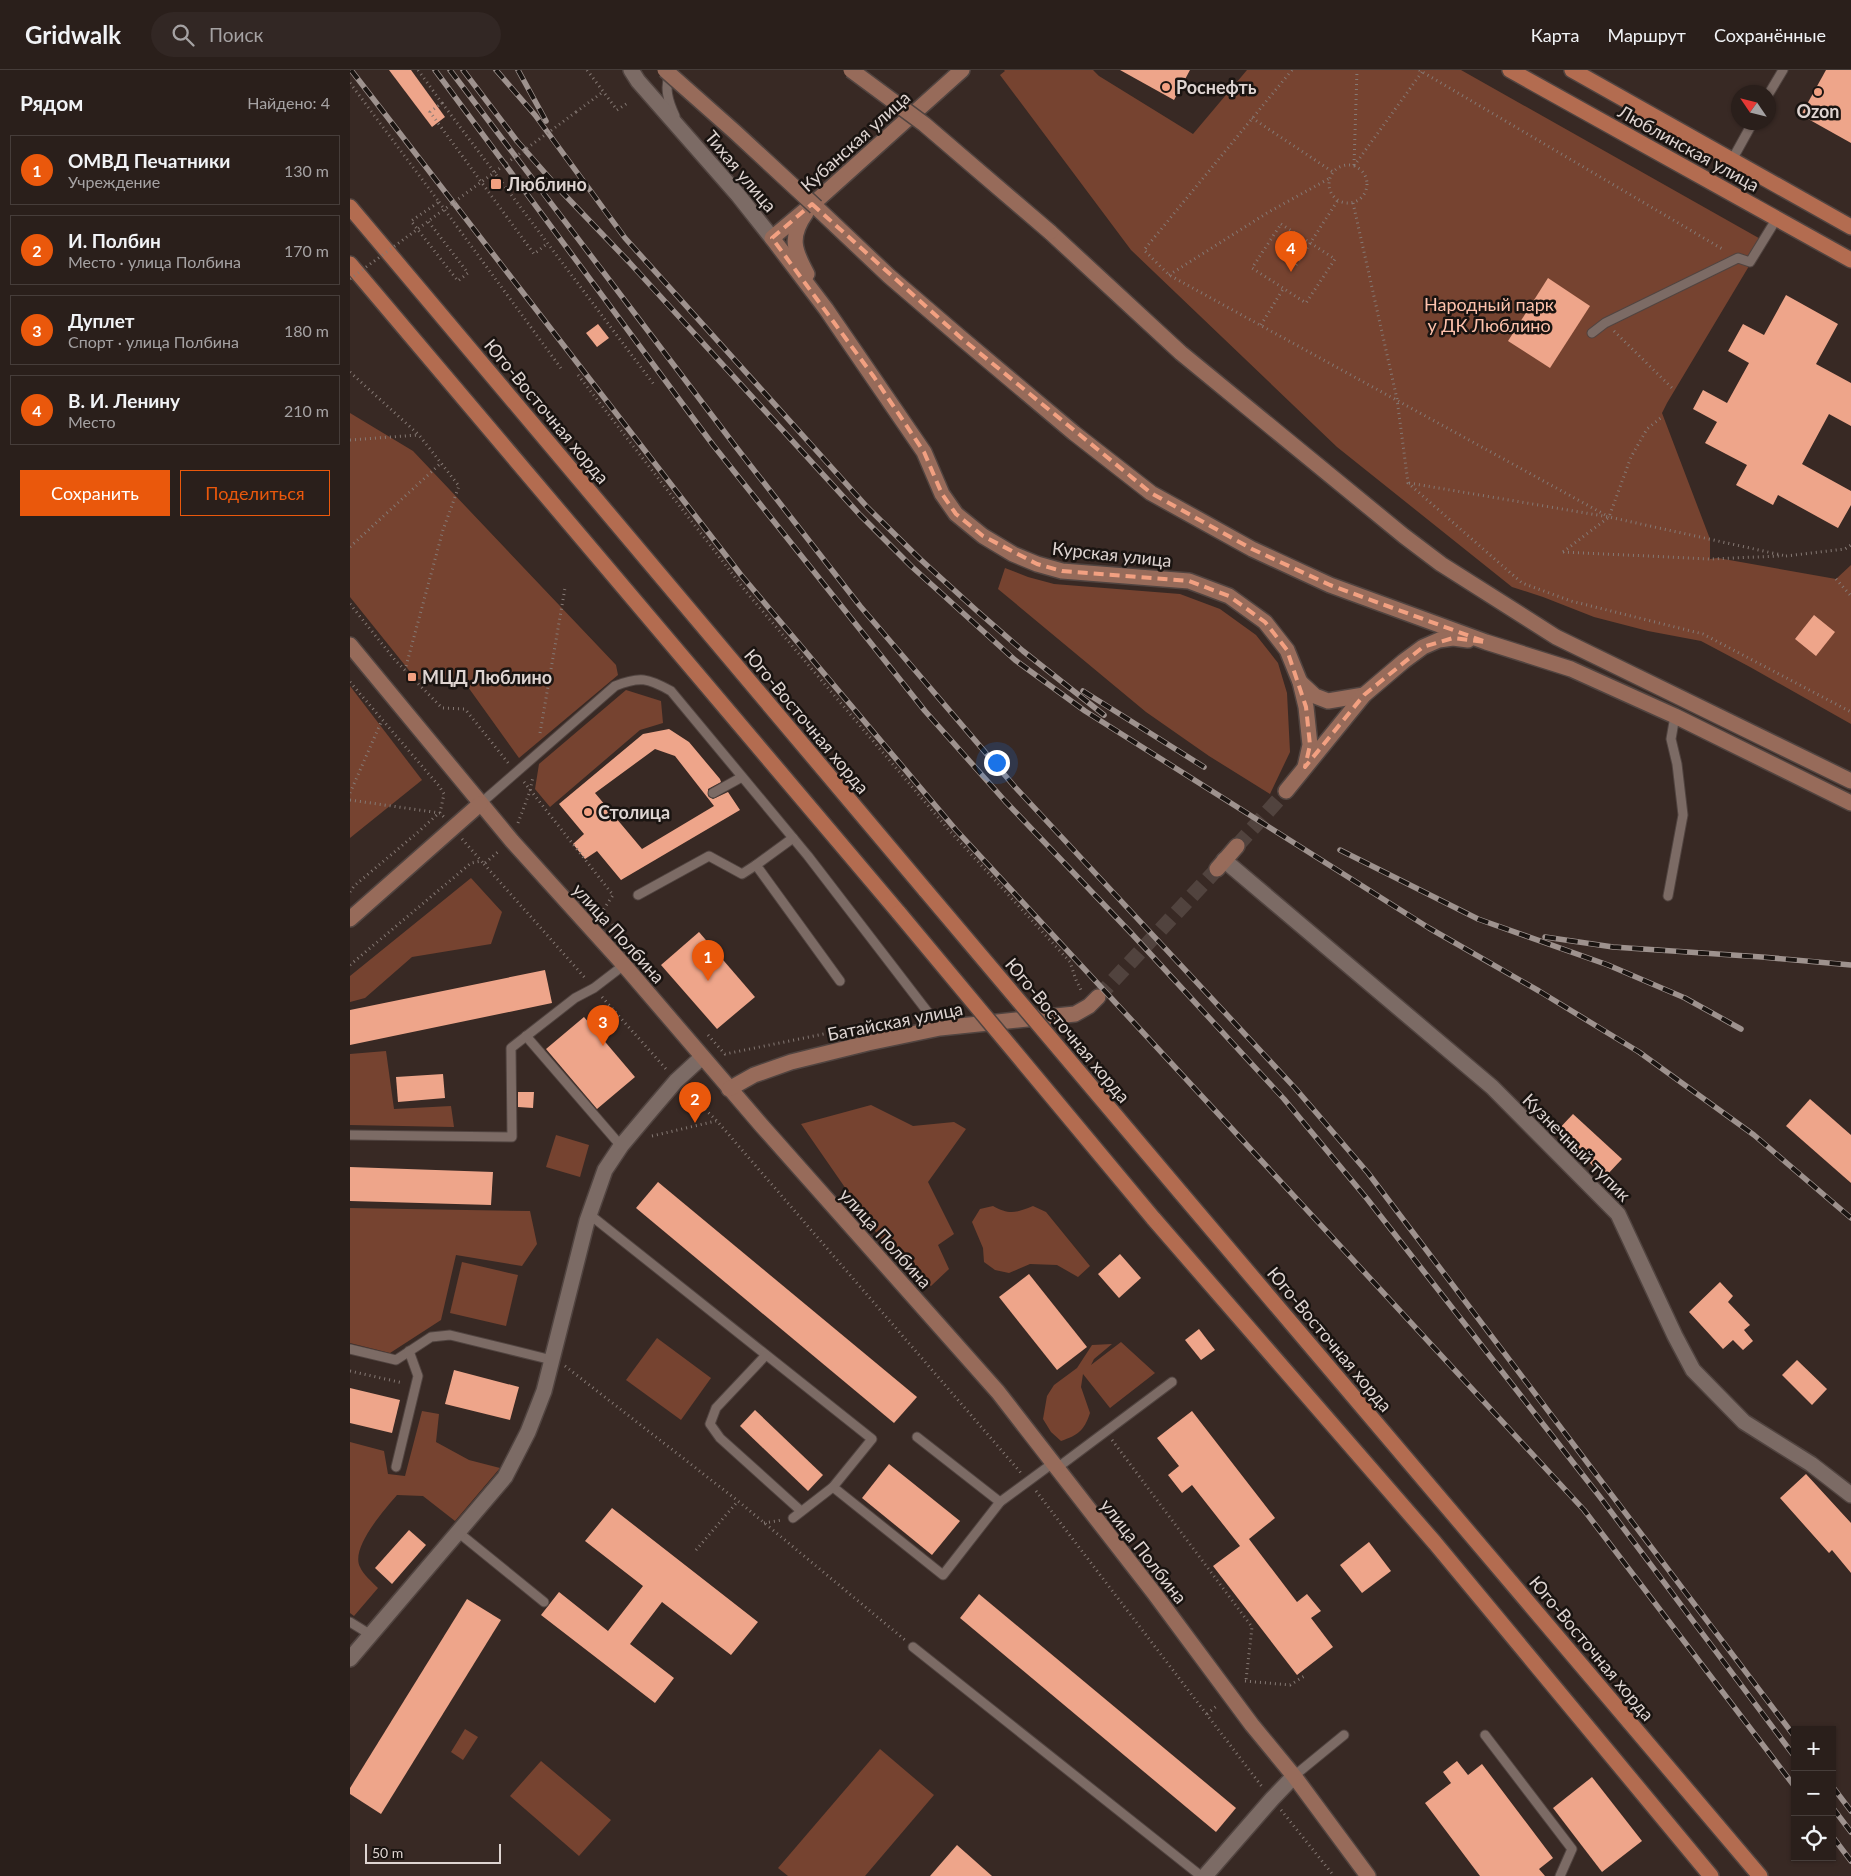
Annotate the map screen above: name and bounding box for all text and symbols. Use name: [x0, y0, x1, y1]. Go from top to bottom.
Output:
search box: [151, 12, 501, 57]
text: Gridwalk: [25, 20, 121, 49]
icon: search: [169, 21, 197, 49]
text: Поиск: [209, 23, 263, 46]
text: Карта: [1531, 24, 1579, 46]
text: Маршрут: [1607, 24, 1686, 46]
text: Сохранённые: [1714, 24, 1826, 46]
place label: Роснефть: [1176, 76, 1257, 98]
marker: Роснефть: [1160, 81, 1172, 93]
north arrow: [1731, 85, 1776, 130]
street label: Кубанская улица: [796, 86, 914, 196]
marker: Ozon: [1812, 86, 1824, 98]
text: Рядом: [20, 90, 83, 115]
text: Найдено: 4: [247, 93, 330, 112]
street label: Люблинская улица: [1614, 100, 1763, 196]
place label: Ozon: [1797, 100, 1839, 122]
street label: Тихая улица: [701, 126, 781, 216]
text: ОМВД Печатники: [68, 149, 230, 172]
text: 1: [32, 161, 42, 180]
text: 130 m: [284, 161, 329, 180]
text: Учреждение: [68, 172, 160, 191]
place label: Люблино: [506, 173, 587, 195]
marker: Люблино: [489, 177, 503, 191]
text: И. Полбин: [68, 229, 161, 252]
pin: 4: [1275, 231, 1307, 272]
text: 2: [32, 241, 42, 260]
text: 170 m: [284, 241, 329, 260]
text: Место · улица Полбина: [68, 252, 241, 271]
park label: Народный парк у ДК Люблино: [1424, 293, 1555, 336]
text: Дуплет: [68, 309, 134, 332]
text: 3: [32, 321, 42, 340]
text: 180 m: [284, 321, 329, 340]
text: Спорт · улица Полбина: [68, 332, 239, 351]
street label: Юго-Восточная хорда: [480, 334, 614, 488]
text: В. И. Ленину: [68, 389, 180, 412]
text: 4: [32, 401, 42, 420]
text: 210 m: [284, 401, 329, 420]
text: Место: [68, 412, 116, 431]
button: Сохранить: [20, 470, 170, 516]
button: Поделиться: [180, 470, 330, 516]
street label: Курская улица: [1051, 537, 1173, 571]
street label: Юго-Восточная хорда: [740, 644, 874, 798]
place label: МЦД Люблино: [422, 666, 552, 688]
marker: МЦД Люблино: [406, 671, 418, 683]
your location: [984, 750, 1010, 776]
place label: Столица: [598, 801, 670, 823]
marker: Столица: [582, 806, 594, 818]
street label: улица Полбина: [568, 878, 670, 988]
pin: 1: [692, 940, 724, 981]
street label: Юго-Восточная хорда: [1001, 953, 1135, 1107]
street label: Батайская улица: [825, 997, 965, 1045]
pin: 3: [587, 1005, 619, 1046]
pin: 2: [679, 1082, 711, 1123]
street label: Кузнечный тупик: [1518, 1088, 1636, 1206]
street label: улица Полбина: [835, 1183, 937, 1293]
street label: Юго-Восточная хорда: [1263, 1262, 1397, 1416]
street label: улица Полбина: [1096, 1494, 1192, 1608]
street label: Юго-Восточная хорда: [1525, 1571, 1659, 1725]
map controls: [1791, 1726, 1836, 1861]
button: +: [1791, 1726, 1836, 1771]
button: −: [1791, 1771, 1836, 1816]
button: locate: [1791, 1816, 1836, 1861]
scale bar: [365, 1841, 501, 1864]
text: 50 m: [372, 1844, 403, 1861]

